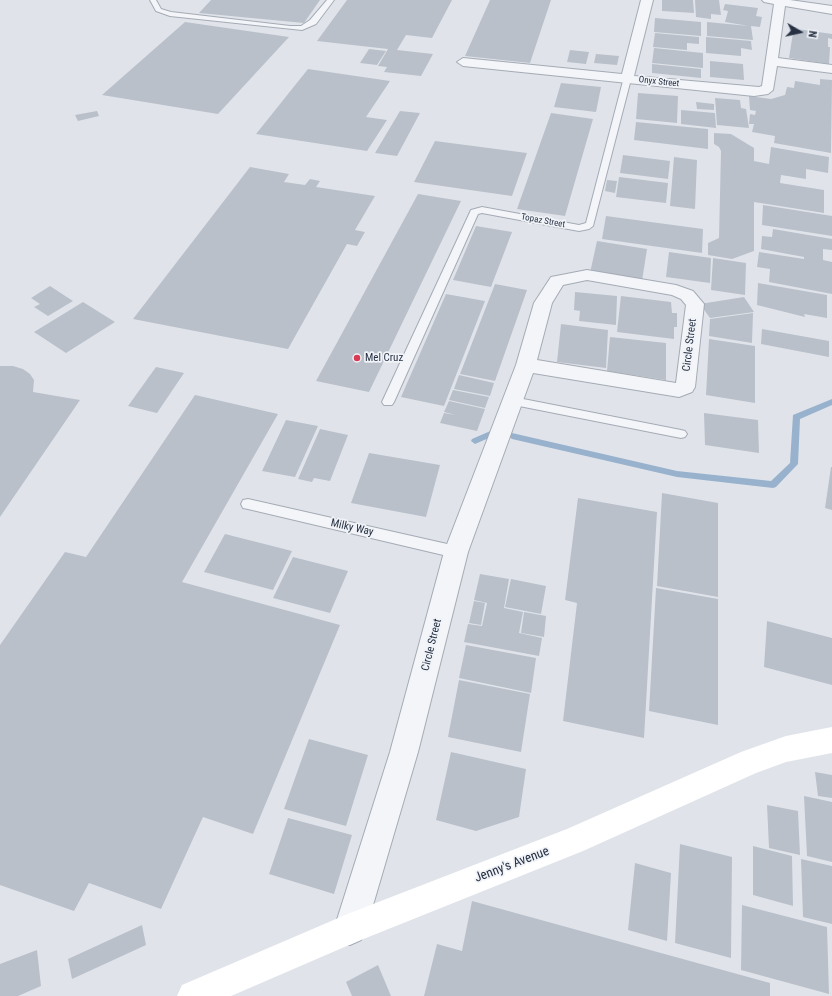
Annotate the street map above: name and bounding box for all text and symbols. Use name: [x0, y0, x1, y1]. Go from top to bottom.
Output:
north arrow: [780, 12, 820, 52]
text: N: [805, 30, 819, 38]
street label: Onyx Street: [638, 75, 680, 89]
street label: Topaz Street: [520, 212, 566, 230]
street label: Circle Street: [680, 318, 700, 372]
place label: Mel Cruz: [365, 351, 403, 365]
marker: Mel Cruz: [352, 353, 362, 363]
street label: Milky Way: [329, 517, 375, 539]
street label: Circle Street: [419, 618, 445, 672]
street label: Jenny's Avenue: [473, 844, 551, 886]

